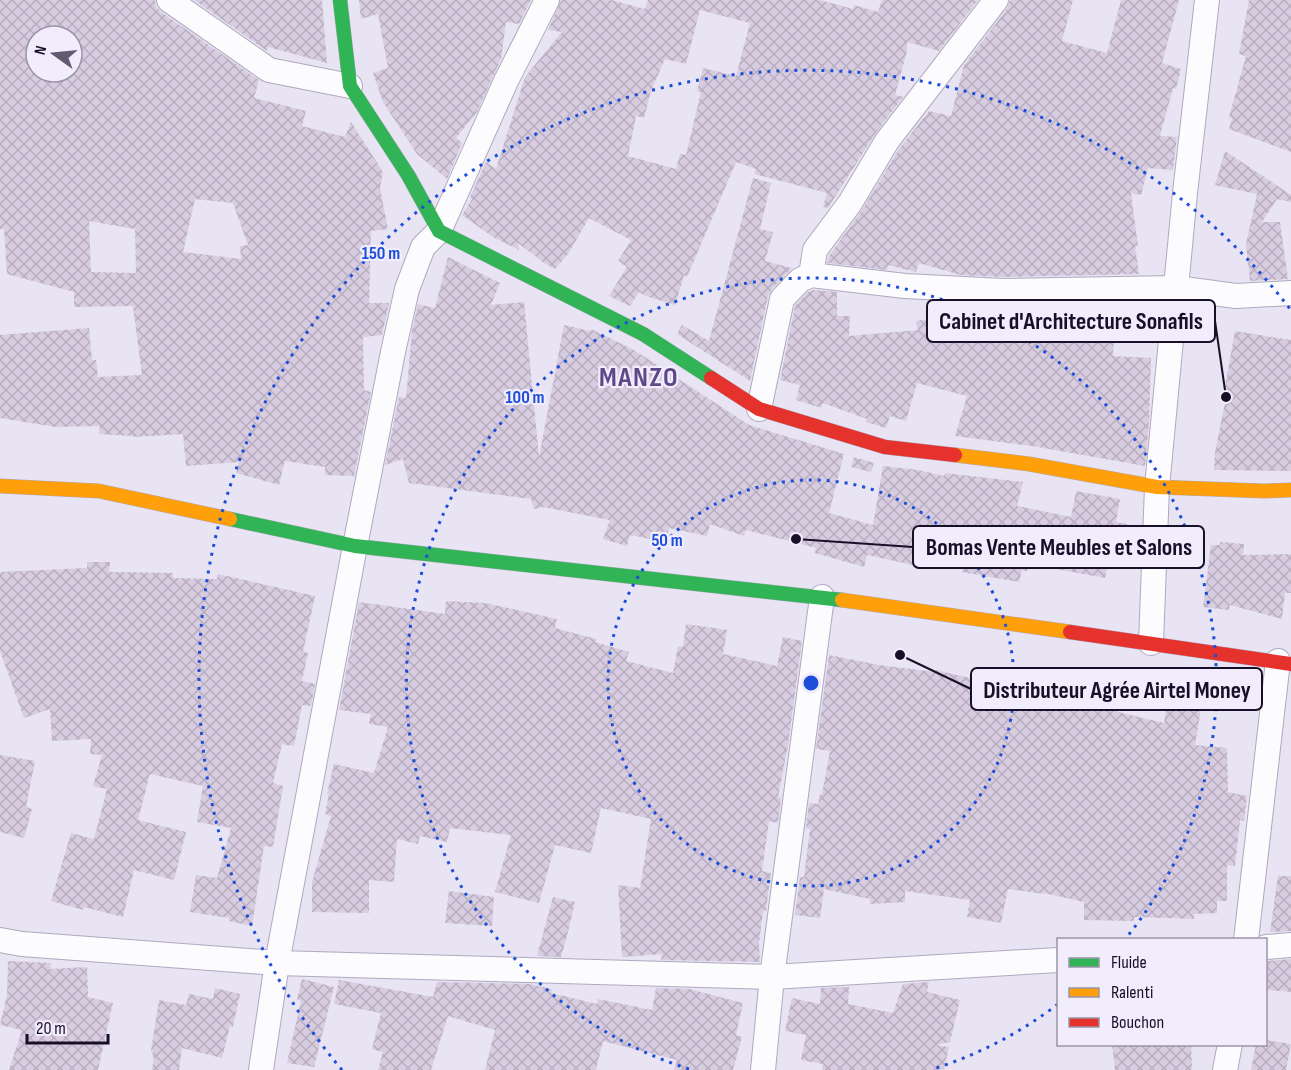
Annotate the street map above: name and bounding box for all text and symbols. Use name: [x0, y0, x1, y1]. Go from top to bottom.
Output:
north arrow: [24, 24, 84, 84]
text: N: [31, 44, 51, 57]
text: 150 m: [362, 243, 400, 264]
callout: Cabinet d'Architecture Sonafils: [927, 300, 1215, 342]
text: Cabinet d'Architecture Sonafils: [939, 307, 1203, 336]
district label: MANZO: [599, 361, 679, 394]
text: 100 m: [506, 387, 545, 408]
callout: Bomas Vente Meubles et Salons: [913, 526, 1204, 568]
text: 50 m: [651, 530, 683, 551]
text: Bomas Vente Meubles et Salons: [926, 533, 1192, 562]
callout: Distributeur Agrée Airtel Money: [971, 668, 1262, 710]
centre of rings: [801, 673, 821, 693]
text: Distributeur Agrée Airtel Money: [983, 676, 1251, 705]
legend: [1057, 938, 1267, 1046]
text: Fluide: [1111, 952, 1147, 973]
text: Ralenti: [1111, 982, 1153, 1003]
scale bar: [27, 1007, 108, 1045]
text: Bouchon: [1111, 1012, 1164, 1033]
text: 20 m: [36, 1018, 66, 1039]

